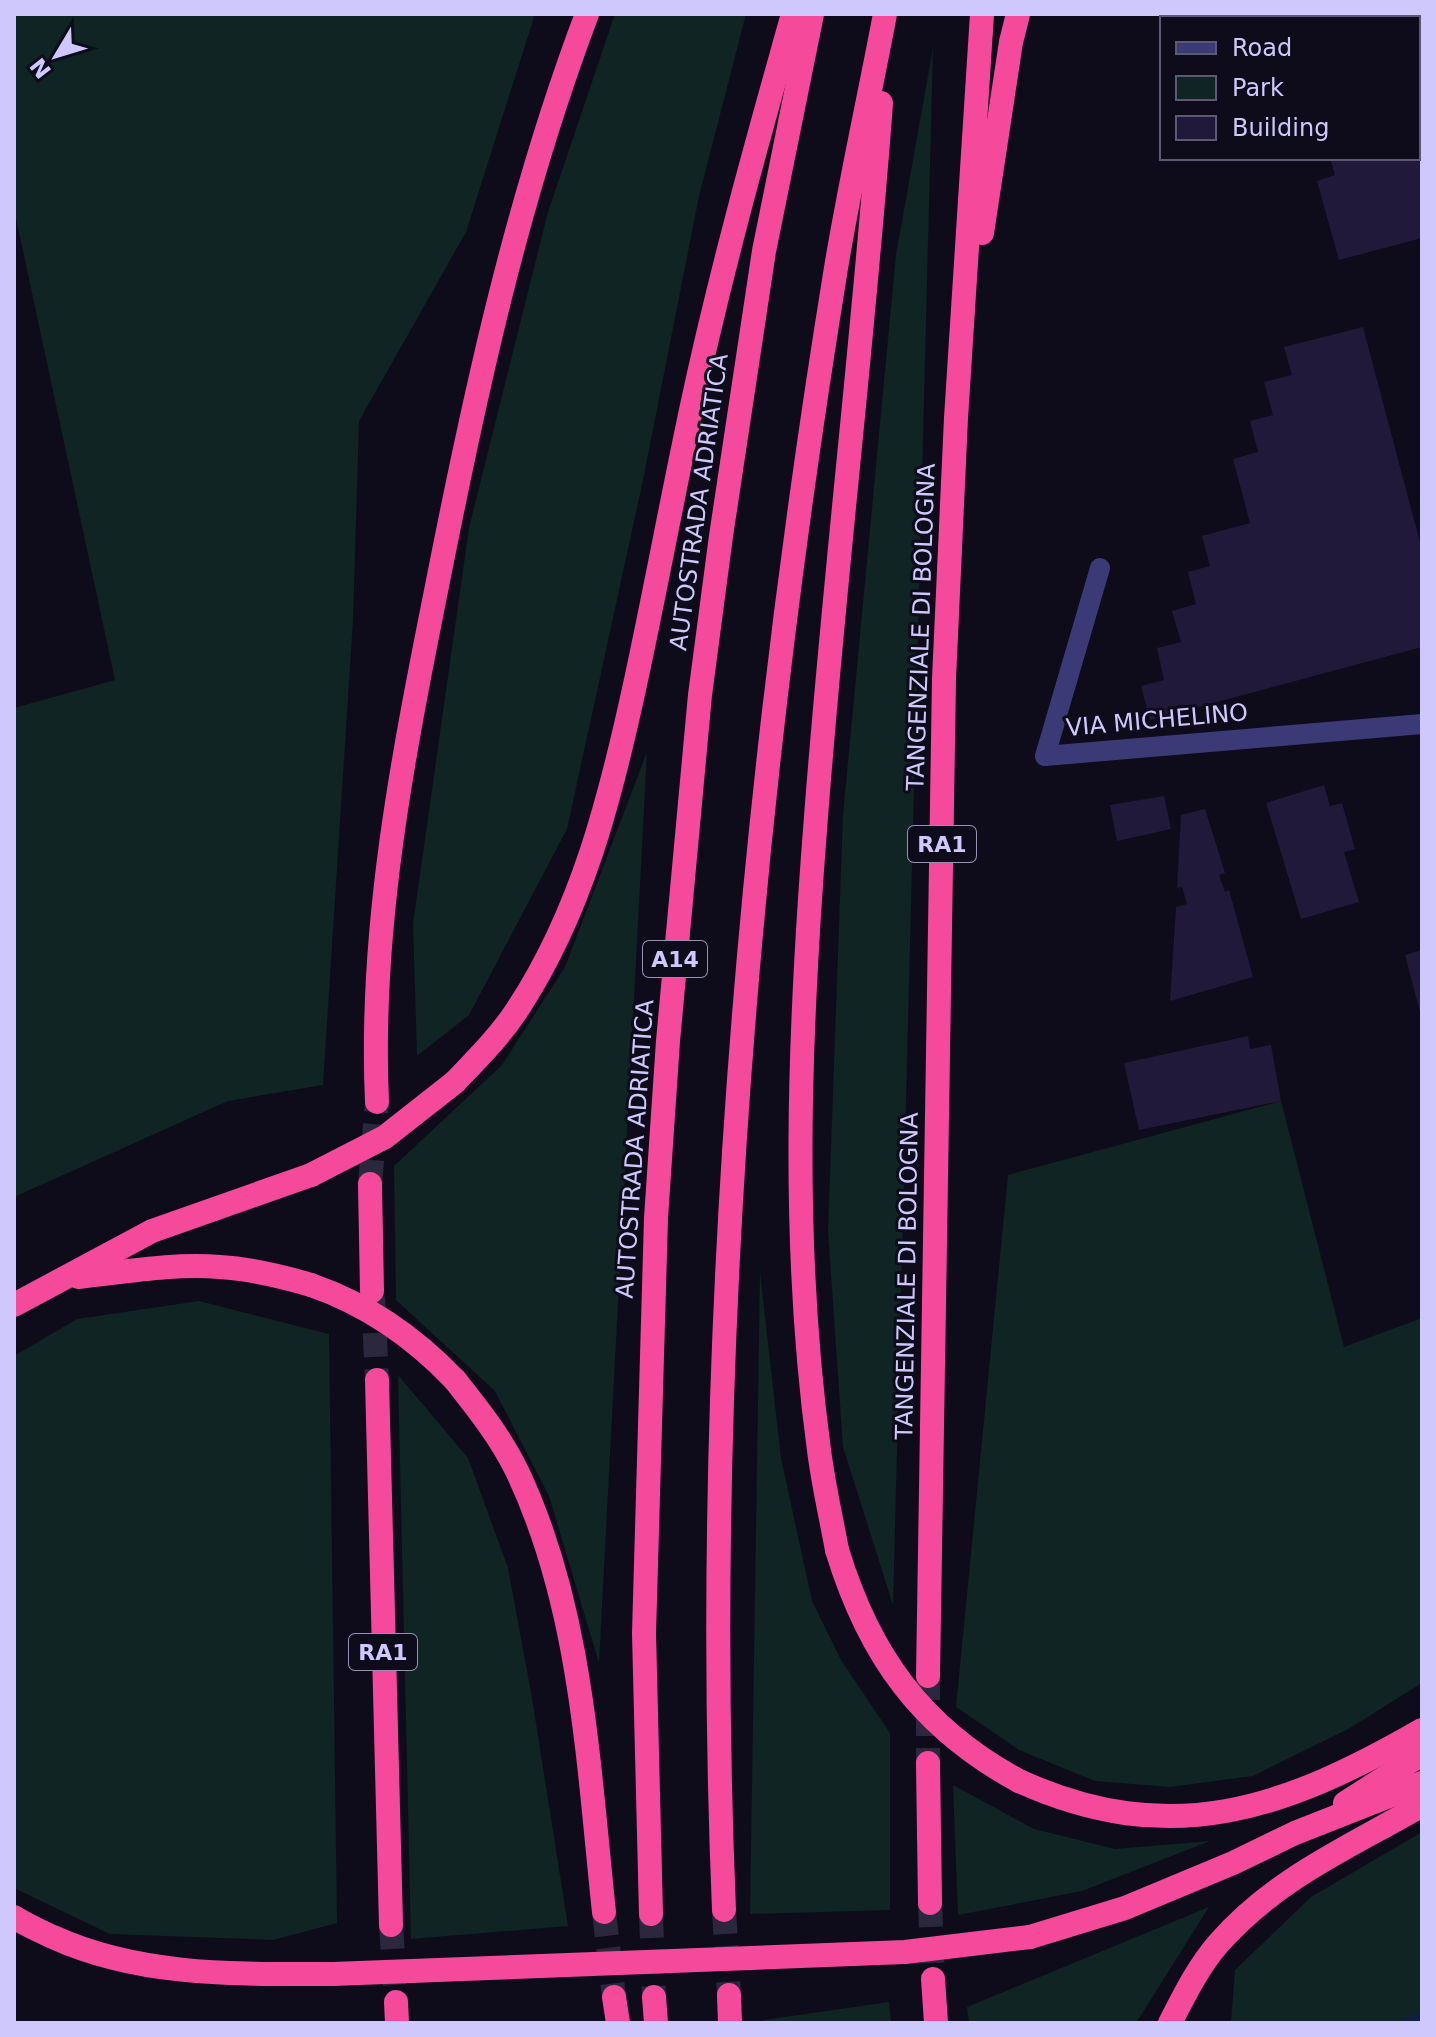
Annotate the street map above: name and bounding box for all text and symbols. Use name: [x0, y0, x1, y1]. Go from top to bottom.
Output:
north arrow: [16, 16, 96, 96]
legend: [1160, 16, 1420, 160]
text: Road: [1232, 34, 1292, 62]
text: N: [25, 53, 56, 83]
text: Park: [1232, 74, 1284, 102]
text: Building: [1232, 114, 1329, 142]
street label: AUTOSTRADA ADRIATICA: [664, 351, 734, 652]
street label: TANGENZIALE DI BOLOGNA: [901, 462, 941, 792]
street label: VIA MICHELINO: [1065, 698, 1249, 742]
road number: RA1: [908, 826, 976, 862]
road number: A14: [643, 941, 707, 977]
street label: AUTOSTRADA ADRIATICA: [611, 998, 659, 1300]
street label: TANGENZIALE DI BOLOGNA: [890, 1111, 924, 1441]
road number: RA1: [349, 1634, 417, 1670]

